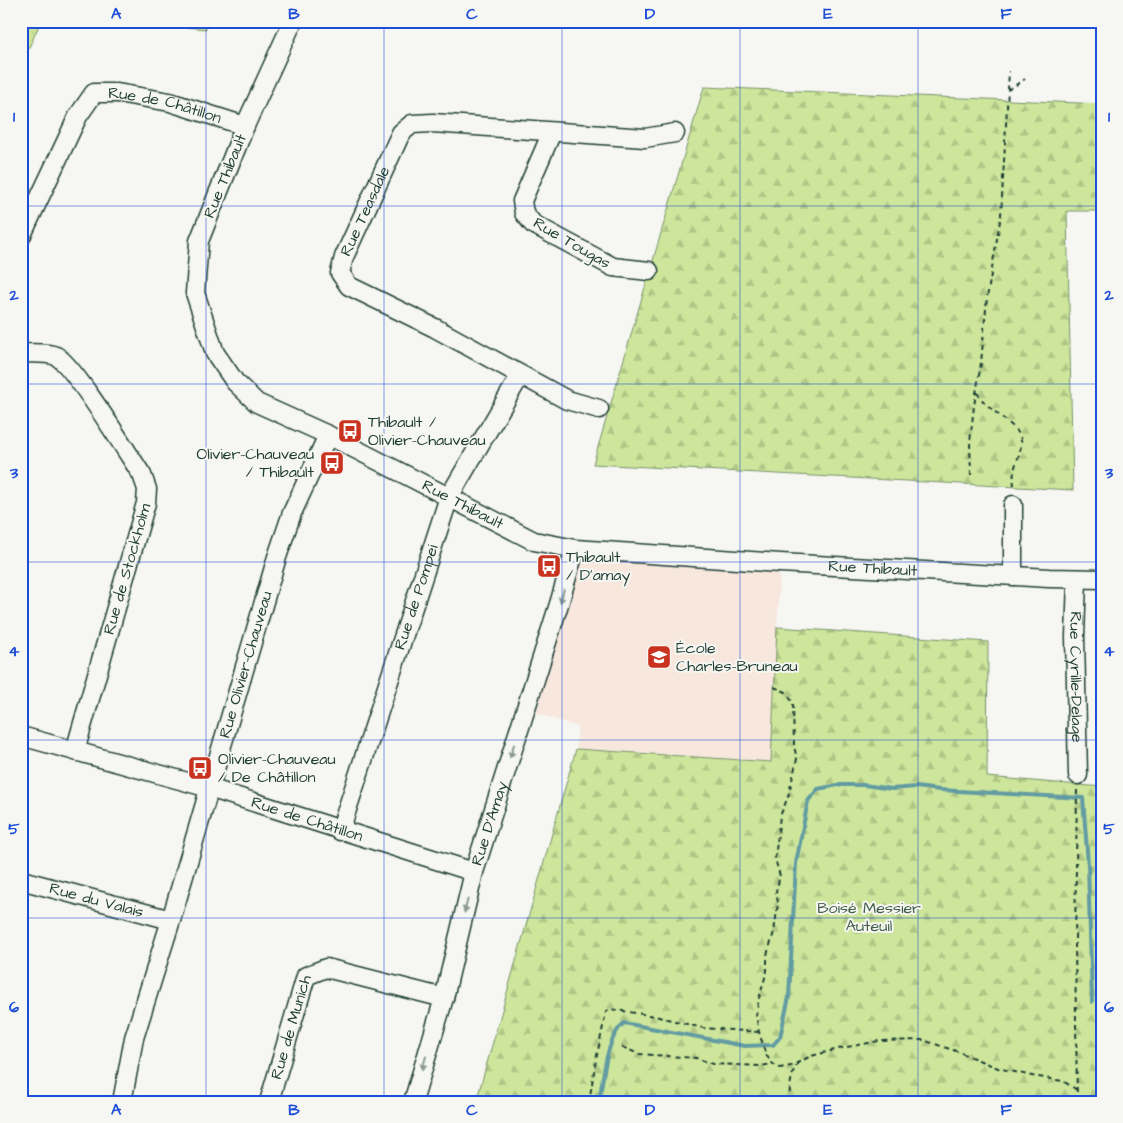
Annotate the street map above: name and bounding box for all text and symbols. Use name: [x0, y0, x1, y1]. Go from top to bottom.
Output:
text: A: [111, 3, 122, 25]
text: B: [288, 3, 300, 25]
text: C: [466, 3, 478, 25]
text: D: [645, 3, 656, 25]
text: E: [823, 3, 833, 25]
text: F: [1000, 3, 1012, 25]
street label: Rue de Châtillon: [108, 82, 224, 129]
text: 1: [13, 106, 16, 128]
text: 1: [1108, 106, 1111, 128]
street label: Rue Thibault: [198, 130, 252, 221]
street label: Rue Teasdale: [335, 162, 395, 260]
street label: Rue Tougas: [529, 212, 615, 275]
text: 2: [8, 284, 19, 306]
text: 2: [1103, 284, 1114, 306]
place label: Thibault / Olivier-Chauveau: [368, 411, 486, 451]
bus stop icon: Thibault / Olivier-Chauveau: [337, 418, 363, 444]
place label: Olivier-Chauveau / Thibault: [196, 443, 315, 483]
bus stop icon: Olivier-Chauveau / Thibault: [319, 450, 345, 476]
text: 3: [9, 462, 19, 484]
text: 3: [1104, 462, 1114, 484]
street label: Rue Thibault: [418, 474, 508, 535]
street label: Rue de Stockholm: [98, 500, 156, 637]
street label: Rue de Pompei: [389, 541, 444, 653]
place label: Thibault / D'amay: [566, 546, 630, 587]
bus stop icon: Thibault / D'amay: [536, 553, 562, 579]
street label: Rue Thibault: [828, 555, 918, 582]
street label: Rue Olivier-Chauveau: [214, 588, 278, 741]
one-way arrow: [557, 588, 565, 603]
street label: Rue Cyrille-Delage: [1063, 611, 1088, 743]
place label: École Charles-Bruneau: [676, 637, 798, 677]
text: 4: [9, 640, 20, 662]
text: 4: [1104, 640, 1115, 662]
school or university icon: École Charles-Bruneau: [646, 644, 672, 670]
one-way arrow: [508, 743, 516, 758]
place label: Olivier-Chauveau / De Châtillon: [218, 748, 336, 788]
bus stop icon: Olivier-Chauveau / De Châtillon: [187, 755, 213, 781]
street label: Rue D'Amay: [466, 778, 514, 868]
street label: Rue de Châtillon: [248, 791, 366, 847]
text: 5: [8, 818, 20, 840]
text: 5: [1103, 818, 1115, 840]
street label: Rue du Valais: [47, 877, 146, 923]
park label: Boisé Messier Auteuil: [817, 897, 921, 937]
one-way arrow: [462, 899, 470, 914]
street label: Rue de Munich: [265, 972, 317, 1082]
text: 6: [9, 996, 19, 1018]
text: 6: [1104, 996, 1114, 1018]
one-way arrow: [420, 1056, 428, 1071]
text: A: [111, 1099, 122, 1121]
text: B: [288, 1099, 300, 1121]
text: C: [466, 1099, 478, 1121]
text: D: [645, 1099, 656, 1121]
text: E: [823, 1099, 833, 1121]
text: F: [1000, 1099, 1012, 1121]

